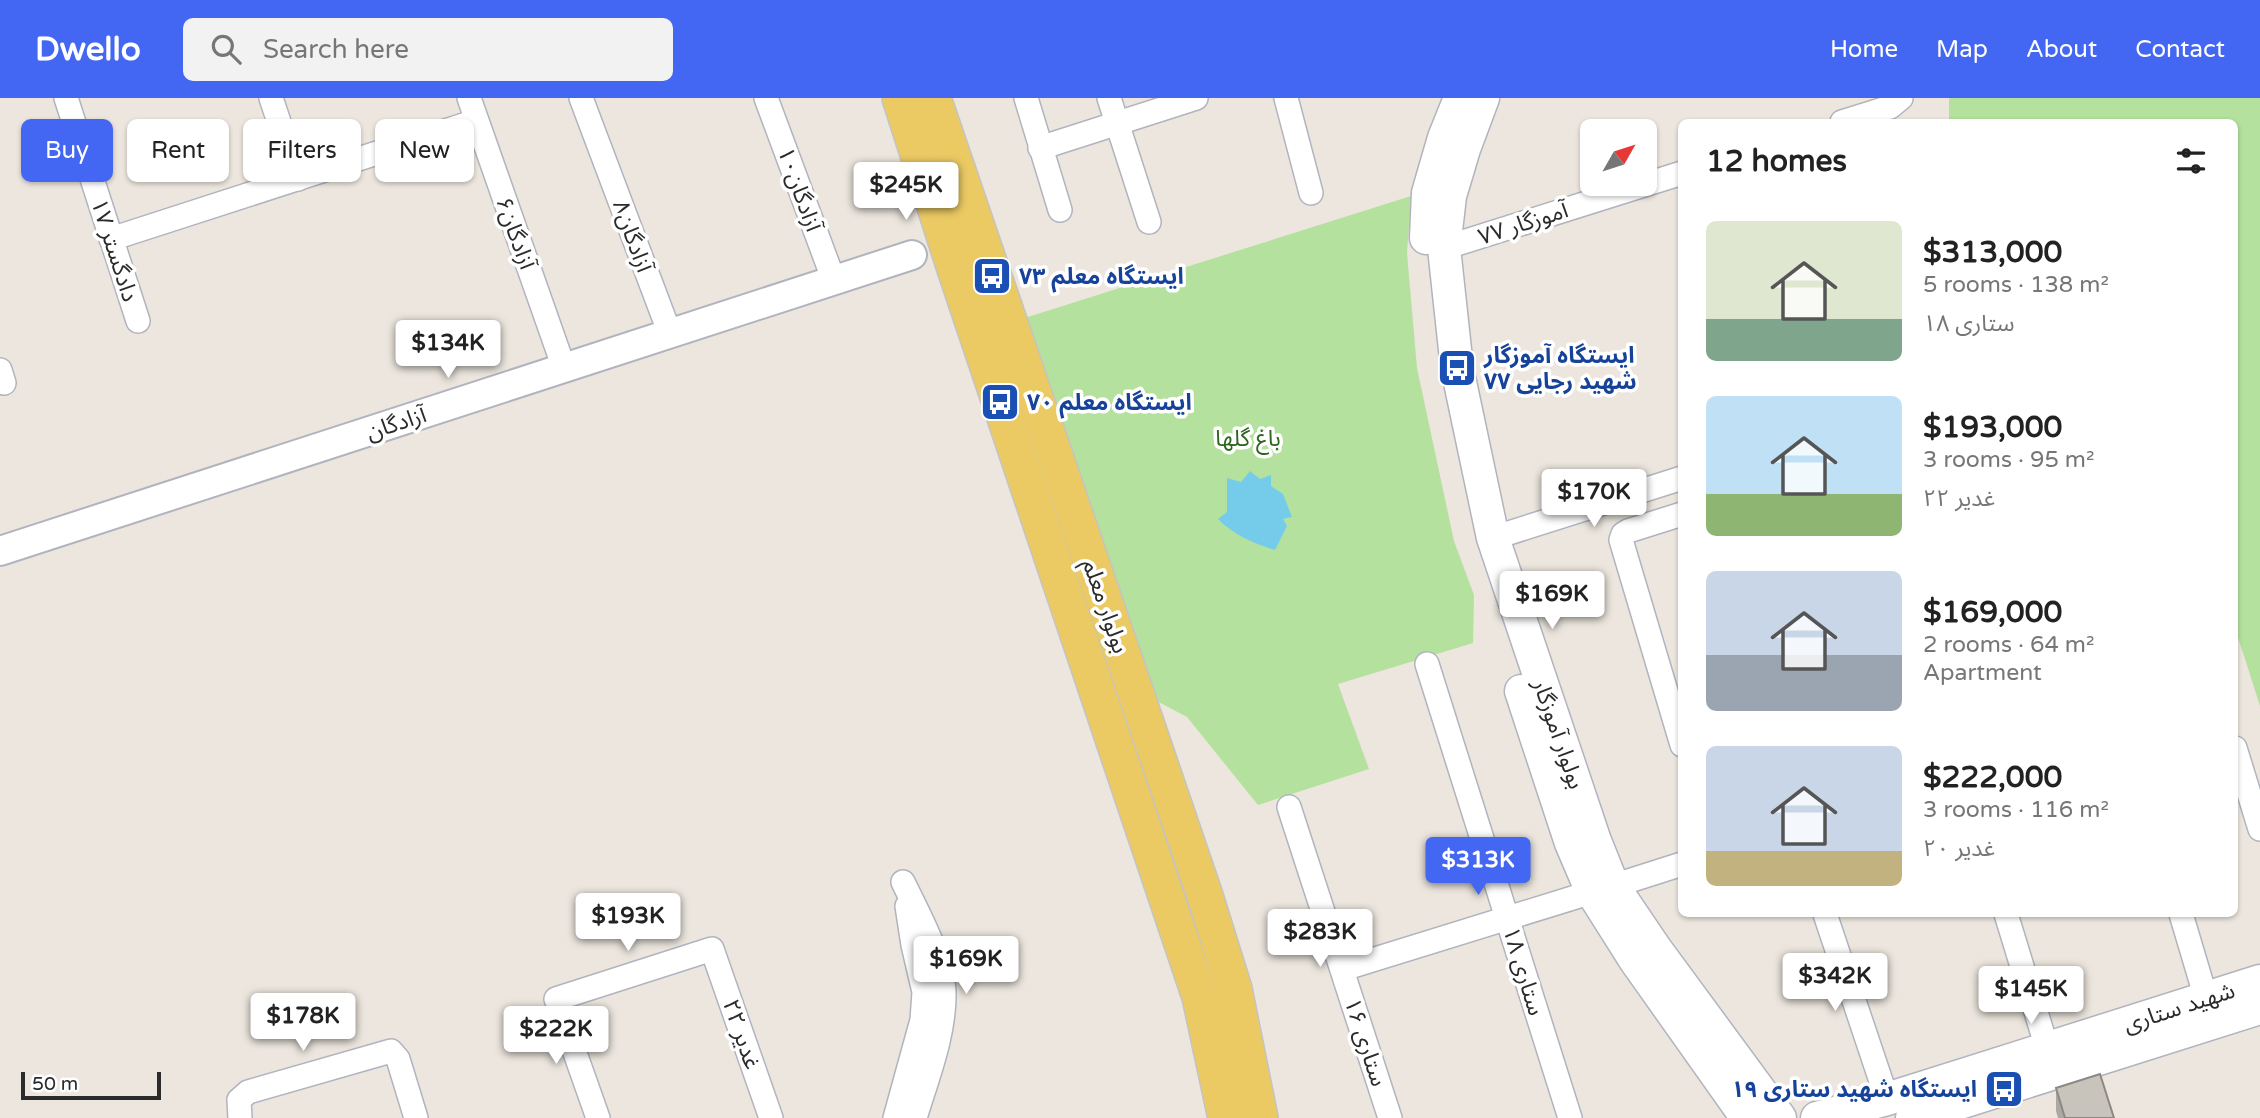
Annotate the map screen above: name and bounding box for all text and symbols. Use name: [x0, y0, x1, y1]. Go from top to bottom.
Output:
search box: [183, 18, 673, 81]
text: Dwello: [35, 30, 141, 69]
icon: search: [207, 30, 245, 68]
text: Search here: [263, 34, 409, 65]
text: Home: [1830, 35, 1898, 64]
text: Map: [1936, 35, 1988, 64]
text: About: [2026, 35, 2097, 64]
text: Contact: [2135, 35, 2225, 64]
chip: Buy: [21, 119, 113, 182]
chip: Rent: [127, 119, 229, 182]
chip: Filters: [243, 119, 361, 182]
chip: New: [375, 119, 474, 182]
north arrow: [1580, 119, 1657, 196]
map controls: [1580, 119, 1657, 196]
icon: filters: [2172, 142, 2210, 180]
street label: آزادگان۱۰: [771, 143, 828, 237]
text: 12 homes: [1706, 143, 1847, 180]
pin: $245K: [857, 162, 955, 222]
text: $245K: [870, 171, 942, 199]
street label: آزادگان۶: [489, 193, 541, 274]
street label: دادگستر ۱۷: [84, 195, 144, 305]
street label: آزادگان۸: [606, 196, 658, 277]
street label: ۷۷ آموزگار: [1475, 196, 1573, 252]
text: $313,000: [1923, 234, 2062, 271]
icon: home: [1762, 249, 1846, 333]
bus stop icon: ایستگاه معلم ۷۳: [971, 255, 1013, 297]
place label: ایستگاه معلم ۷۳: [1019, 263, 1184, 293]
text: 5 rooms · 138 m²: [1923, 271, 2109, 299]
text: ستاری ۱۸: [1923, 310, 2015, 338]
pin: $134K: [399, 320, 497, 380]
text: $134K: [412, 329, 484, 357]
place label: ایستگاه آموزگار شهید رجایی ۷۷: [1483, 342, 1637, 396]
bus stop icon: ایستگاه آموزگار شهید رجایی ۷۷: [1436, 347, 1478, 389]
bus stop icon: ایستگاه معلم ۷۰: [979, 381, 1021, 423]
place label: ایستگاه معلم ۷۰: [1027, 389, 1192, 419]
street label: آزادگان: [363, 401, 431, 447]
text: $193,000: [1923, 409, 2062, 446]
icon: home: [1762, 424, 1846, 508]
park label: باغ گلها: [1215, 425, 1281, 455]
text: 3 rooms · 95 m²: [1923, 446, 2094, 474]
pin: $170K: [1545, 470, 1643, 529]
text: $170K: [1558, 478, 1630, 506]
text: غدیر ۲۲: [1923, 485, 1995, 513]
street label: بولوار معلم: [1074, 556, 1134, 658]
pin: $169K: [1503, 572, 1601, 631]
text: $169K: [1516, 580, 1588, 608]
text: $169,000: [1923, 594, 2062, 631]
icon: home: [1762, 599, 1846, 683]
text: 2 rooms · 64 m²: [1923, 631, 2094, 659]
text: Apartment: [1923, 659, 2042, 687]
street label: بولوار آموزگار: [1526, 675, 1590, 793]
text: $222,000: [1923, 759, 2062, 796]
icon: home: [1762, 774, 1846, 858]
text: 3 rooms · 116 m²: [1923, 796, 2109, 824]
text: غدیر ۲۰: [1923, 835, 1995, 863]
pin: $313K: [1429, 838, 1527, 897]
text: $313K: [1442, 846, 1514, 874]
pin: $193K: [579, 894, 677, 953]
text: $193K: [592, 902, 664, 930]
pin: $283K: [1271, 910, 1369, 969]
text: $283K: [1284, 918, 1356, 946]
street label: ستاری ۱۸: [1496, 923, 1550, 1019]
pin: $169K: [917, 936, 1015, 996]
text: $169K: [930, 945, 1002, 973]
pin: $342K: [1786, 954, 1884, 1013]
text: $342K: [1799, 962, 1871, 990]
pin: $145K: [1982, 967, 2080, 1026]
text: $145K: [1995, 975, 2067, 1003]
street label: شهید ستاری: [2120, 977, 2239, 1039]
pin: $178K: [254, 993, 352, 1053]
street label: ستاری ۱۶: [1338, 994, 1393, 1090]
street label: غدیر ۲۲: [716, 996, 766, 1073]
text: $178K: [267, 1002, 339, 1030]
pin: $222K: [507, 1006, 605, 1066]
text: $222K: [520, 1015, 592, 1043]
bus stop icon: ایستگاه شهید ستاری ۱۹: [1983, 1068, 2025, 1110]
scale bar: [21, 1069, 161, 1101]
text: 50 m: [32, 1073, 78, 1095]
place label: ایستگاه شهید ستاری ۱۹: [1731, 1076, 1977, 1104]

